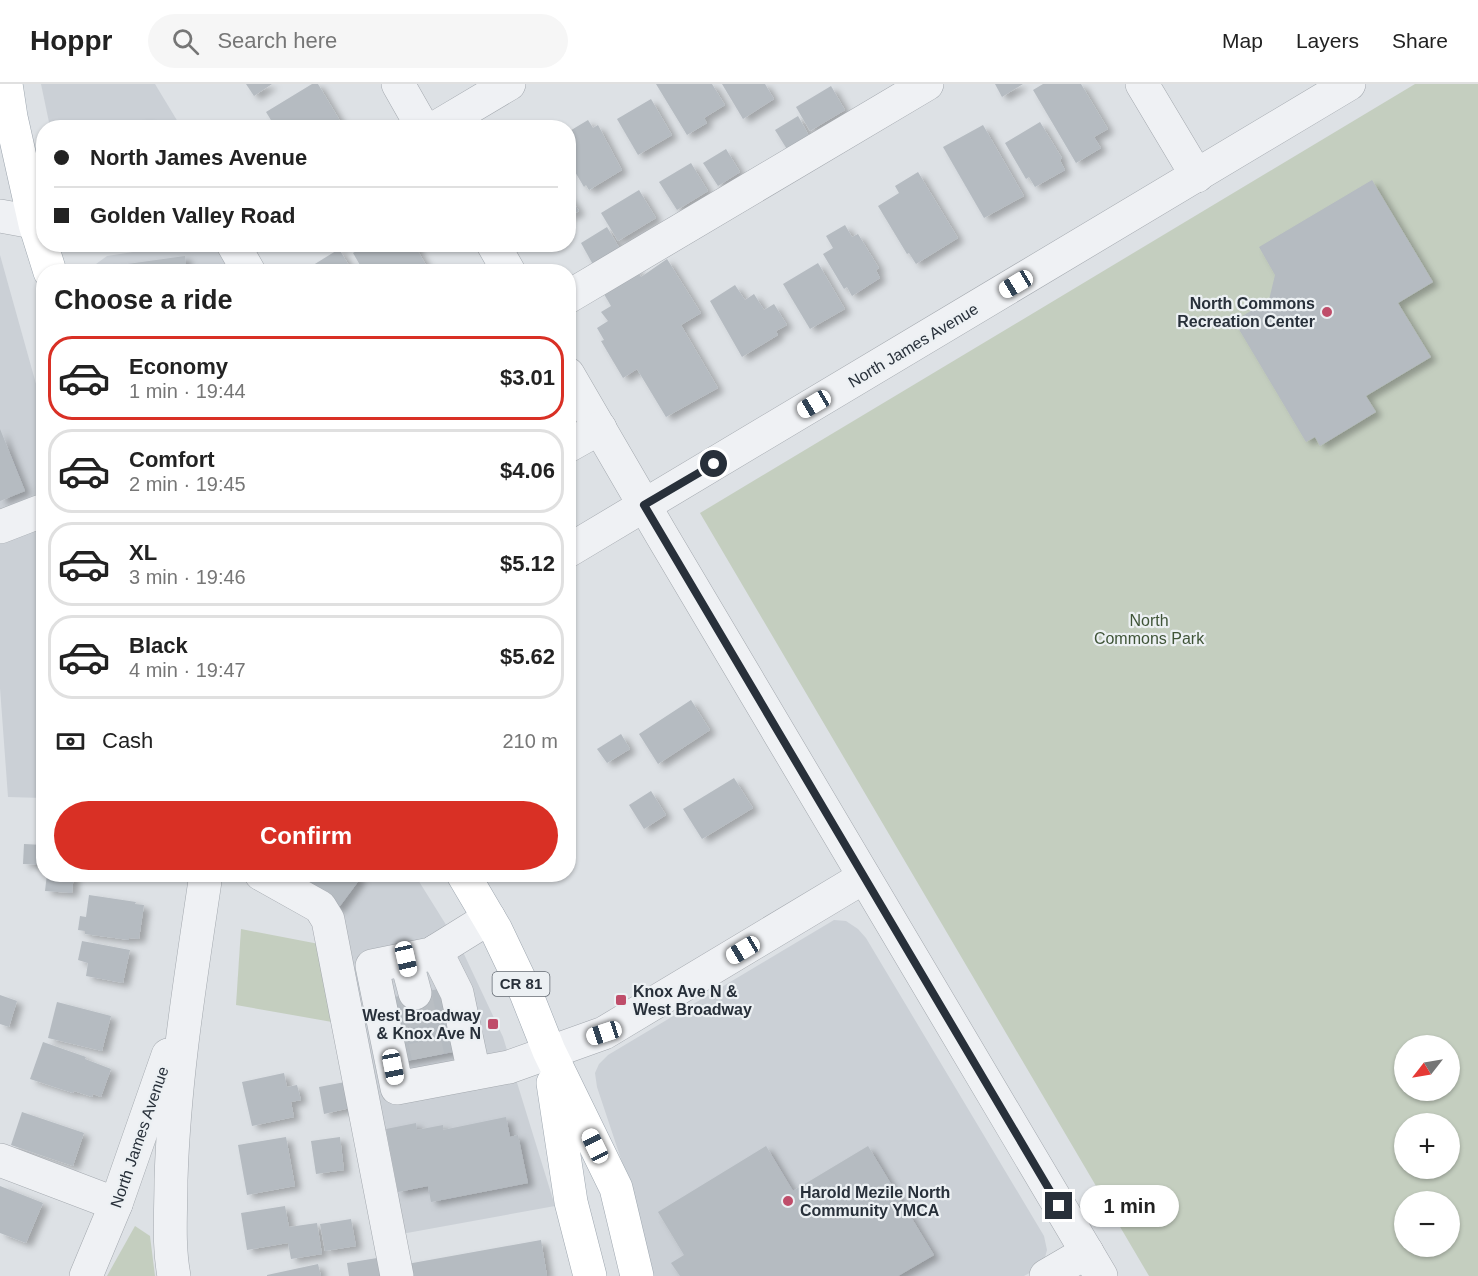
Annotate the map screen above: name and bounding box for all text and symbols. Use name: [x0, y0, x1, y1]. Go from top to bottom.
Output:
search box: [148, 14, 568, 68]
text: Hoppr: [30, 25, 112, 56]
icon: search: [169, 25, 202, 58]
text: Search here: [217, 28, 337, 53]
text: Map: [1222, 29, 1263, 52]
text: Layers: [1296, 29, 1359, 52]
text: Share: [1392, 29, 1448, 52]
text: North James Avenue: [90, 145, 307, 170]
text: Golden Valley Road: [90, 203, 295, 228]
car: [996, 267, 1036, 301]
text: Choose a ride: [54, 285, 233, 315]
place label: North Commons Recreation Center: [1177, 295, 1315, 330]
street label: North James Avenue: [845, 300, 981, 391]
marker: North Commons Recreation Center: [1320, 305, 1334, 319]
icon: car: [57, 351, 111, 405]
text: Economy: [129, 354, 228, 379]
text: $3.01: [500, 365, 555, 390]
text: 1 min · 19:44: [129, 380, 246, 402]
car: [794, 387, 834, 421]
icon: car: [57, 444, 111, 498]
text: Comfort: [129, 447, 215, 472]
route start: [700, 450, 727, 477]
text: $4.06: [500, 458, 555, 483]
text: 2 min · 19:45: [129, 473, 246, 495]
icon: car: [57, 537, 111, 591]
text: XL: [129, 540, 157, 565]
text: $5.12: [500, 551, 555, 576]
text: 3 min · 19:46: [129, 566, 246, 588]
park label: North Commons Park: [1094, 612, 1205, 647]
icon: car: [57, 630, 111, 684]
text: Black: [129, 633, 188, 658]
text: $5.62: [500, 644, 555, 669]
text: 4 min · 19:47: [129, 659, 246, 681]
icon: cash: [54, 725, 87, 758]
text: Cash: [102, 728, 153, 753]
text: 210 m: [502, 730, 558, 752]
button: Confirm: [54, 801, 558, 870]
car: [723, 933, 763, 967]
car: [393, 939, 419, 979]
road number: CR 81: [492, 972, 550, 996]
place label: Knox Ave N & West Broadway: [633, 983, 752, 1018]
marker: Knox Ave N & West Broadway: [614, 993, 628, 1007]
place label: West Broadway & Knox Ave N: [362, 1007, 481, 1042]
marker: West Broadway & Knox Ave N: [486, 1017, 500, 1031]
car: [584, 1019, 624, 1047]
north arrow: [1394, 1035, 1460, 1101]
map controls: [1394, 1035, 1460, 1257]
car: [381, 1048, 405, 1086]
street label: North James Avenue: [107, 1064, 172, 1210]
button: +: [1394, 1113, 1460, 1179]
car: [579, 1126, 611, 1166]
place label: Harold Mezile North Community YMCA: [800, 1184, 950, 1219]
callout: 1 min: [1080, 1185, 1179, 1227]
button: −: [1394, 1191, 1460, 1257]
route end: [1045, 1192, 1072, 1219]
marker: Harold Mezile North Community YMCA: [781, 1194, 795, 1208]
text: 1 min: [1103, 1195, 1156, 1217]

